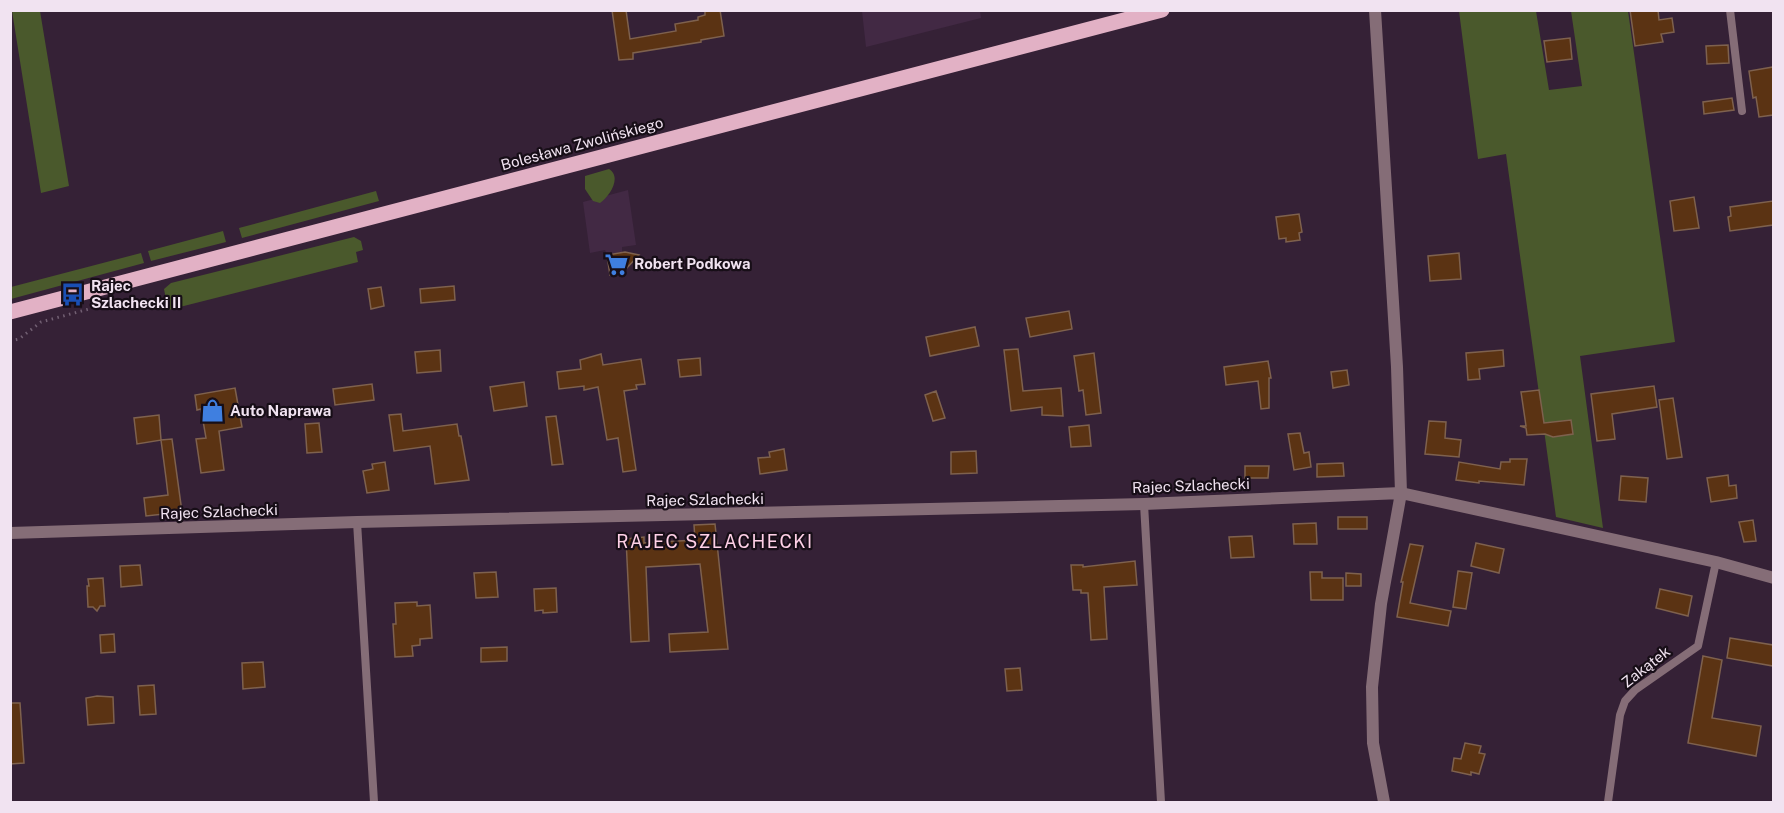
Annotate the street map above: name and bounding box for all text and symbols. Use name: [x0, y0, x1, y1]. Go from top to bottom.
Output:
street label: Bolesława Zwolińskiego: [499, 114, 665, 173]
supermarket icon: Robert Podkowa: [603, 251, 629, 277]
place label: Robert Podkowa: [634, 255, 750, 272]
place label: Rajec Szlachecki II: [91, 277, 181, 311]
bus stop icon: Rajec Szlachecki II: [60, 282, 86, 308]
shop icon: Auto Naprawa: [199, 398, 225, 424]
place label: Auto Naprawa: [230, 402, 331, 419]
street label: Rajec Szlachecki: [1132, 475, 1250, 496]
street label: Rajec Szlachecki: [646, 490, 764, 509]
street label: Rajec Szlachecki: [160, 501, 278, 522]
district label: RAJEC SZLACHECKI: [616, 531, 814, 552]
street label: Zakątek: [1618, 642, 1673, 691]

